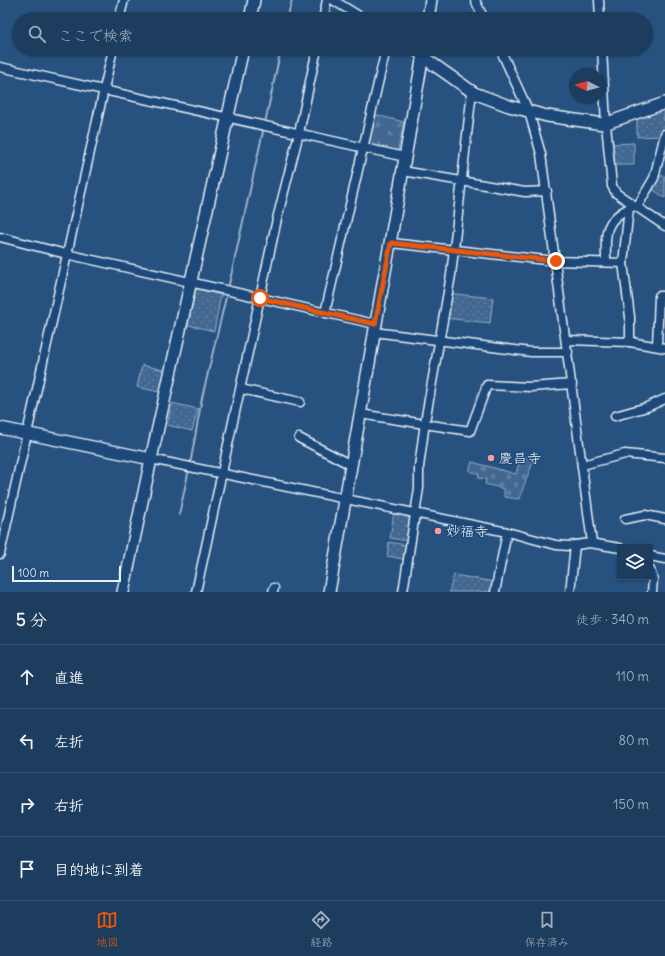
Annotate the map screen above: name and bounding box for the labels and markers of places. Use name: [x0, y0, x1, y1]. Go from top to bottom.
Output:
place label: 慶昌寺: [499, 449, 541, 467]
marker: 慶昌寺: [486, 453, 496, 463]
place label: 妙福寺: [446, 522, 488, 540]
marker: 妙福寺: [433, 526, 443, 536]

